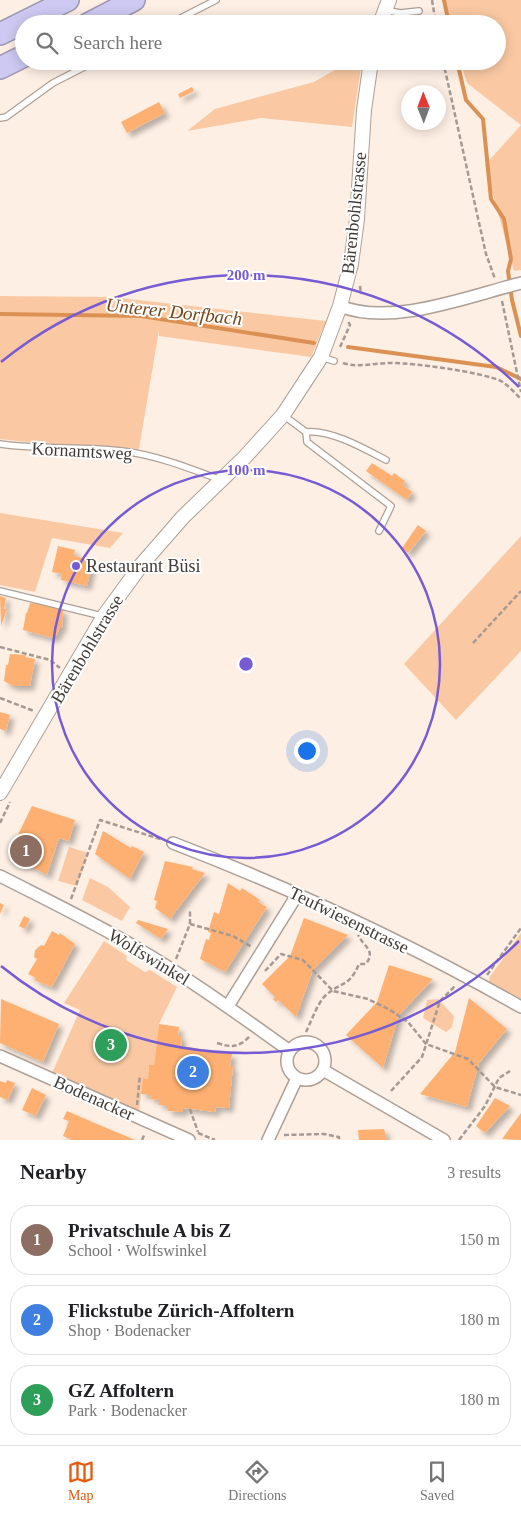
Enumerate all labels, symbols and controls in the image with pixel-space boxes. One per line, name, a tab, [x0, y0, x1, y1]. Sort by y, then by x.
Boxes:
search box	[15, 15, 506, 70]
icon: search	[33, 29, 61, 57]
text: Search here	[73, 32, 162, 53]
north arrow	[401, 85, 446, 130]
street label: Bärenbohlstrasse	[338, 151, 370, 275]
text: 200 m	[227, 267, 266, 283]
water label: Unterer Dorfbach	[105, 294, 243, 329]
street label: Kornamtsweg	[31, 438, 133, 464]
text: 100 m	[227, 462, 266, 478]
place label: Restaurant Büsi	[86, 556, 201, 576]
marker: Restaurant Büsi	[70, 560, 82, 572]
street label: Bärenbohlstrasse	[47, 591, 127, 707]
centre of rings	[237, 655, 255, 673]
your location	[294, 738, 320, 764]
pin: 1	[10, 832, 42, 870]
street label: Teufwiesenstrasse	[286, 882, 412, 958]
street label: Wolfswinkel	[105, 925, 193, 989]
pin: 3	[95, 1026, 127, 1064]
pin: 2	[177, 1053, 209, 1091]
street label: Bodenacker	[51, 1071, 137, 1125]
text: Nearby	[20, 1160, 87, 1184]
text: 3 results	[447, 1164, 501, 1181]
text: Privatschule A bis Z	[68, 1220, 231, 1241]
text: 1	[33, 1231, 41, 1248]
text: 150 m	[460, 1231, 500, 1248]
text: School · Wolfswinkel	[68, 1242, 207, 1259]
text: Flickstube Zürich-Affoltern	[68, 1300, 294, 1321]
text: 2	[33, 1311, 41, 1328]
text: 180 m	[460, 1311, 500, 1328]
text: Shop · Bodenacker	[68, 1322, 191, 1339]
text: GZ Affoltern	[68, 1380, 174, 1401]
text: 3	[33, 1391, 41, 1408]
text: 180 m	[460, 1391, 500, 1408]
text: Park · Bodenacker	[68, 1402, 187, 1419]
tab: Map	[67, 1458, 95, 1504]
tab: Directions	[228, 1458, 287, 1504]
tab: Saved	[420, 1458, 454, 1504]

